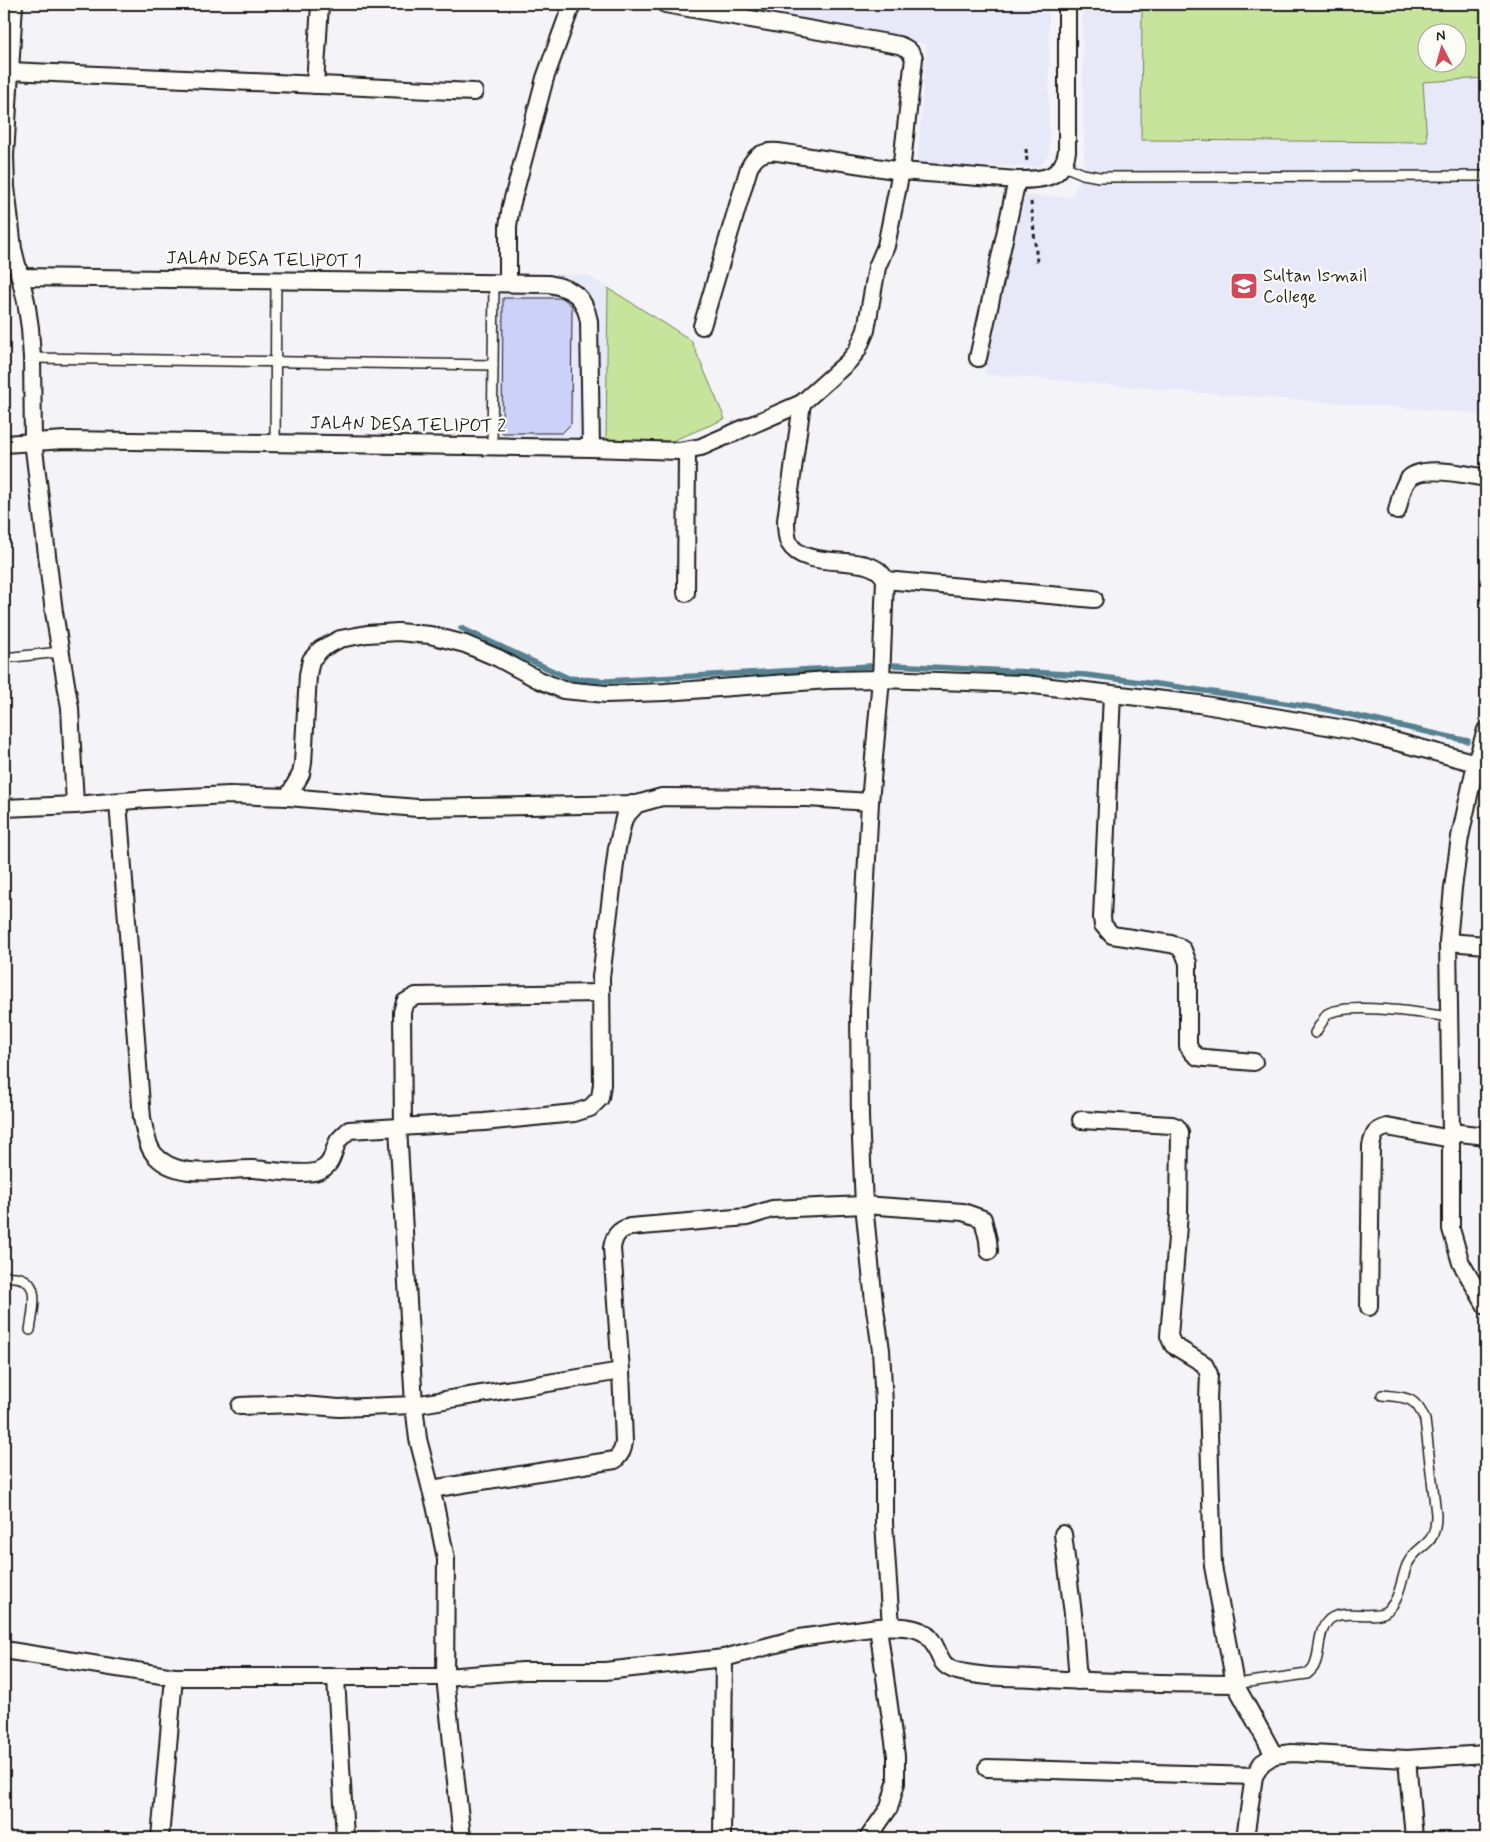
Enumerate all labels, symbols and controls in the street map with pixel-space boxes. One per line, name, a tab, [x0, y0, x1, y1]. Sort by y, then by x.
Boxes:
north arrow	[1418, 22, 1468, 72]
text: N	[1435, 27, 1446, 46]
street label: JALAN DESA TELIPOT 1	[166, 246, 362, 274]
place label: Sultan Ismail College	[1263, 264, 1367, 309]
school or university icon: Sultan Ismail College	[1229, 271, 1259, 301]
street label: JALAN DESA TELIPOT 2	[310, 411, 507, 439]

